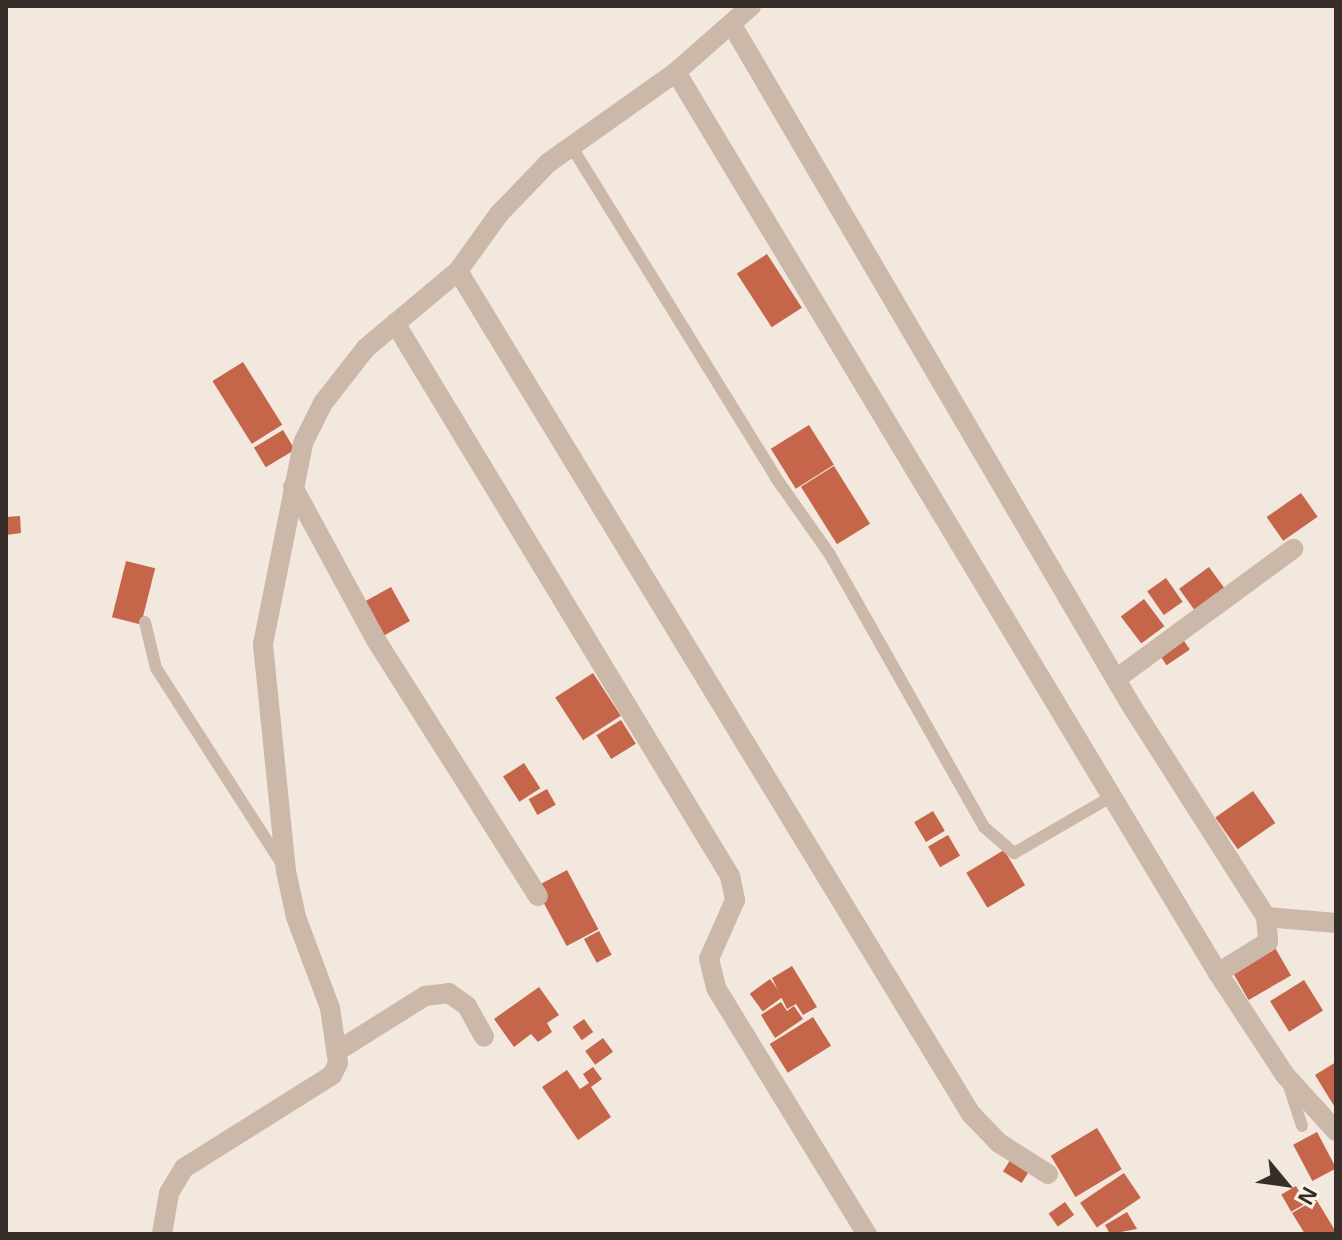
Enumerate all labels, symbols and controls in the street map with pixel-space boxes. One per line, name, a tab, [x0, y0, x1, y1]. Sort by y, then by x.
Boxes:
north arrow	[1246, 1144, 1326, 1224]
text: N	[1293, 1183, 1322, 1209]

